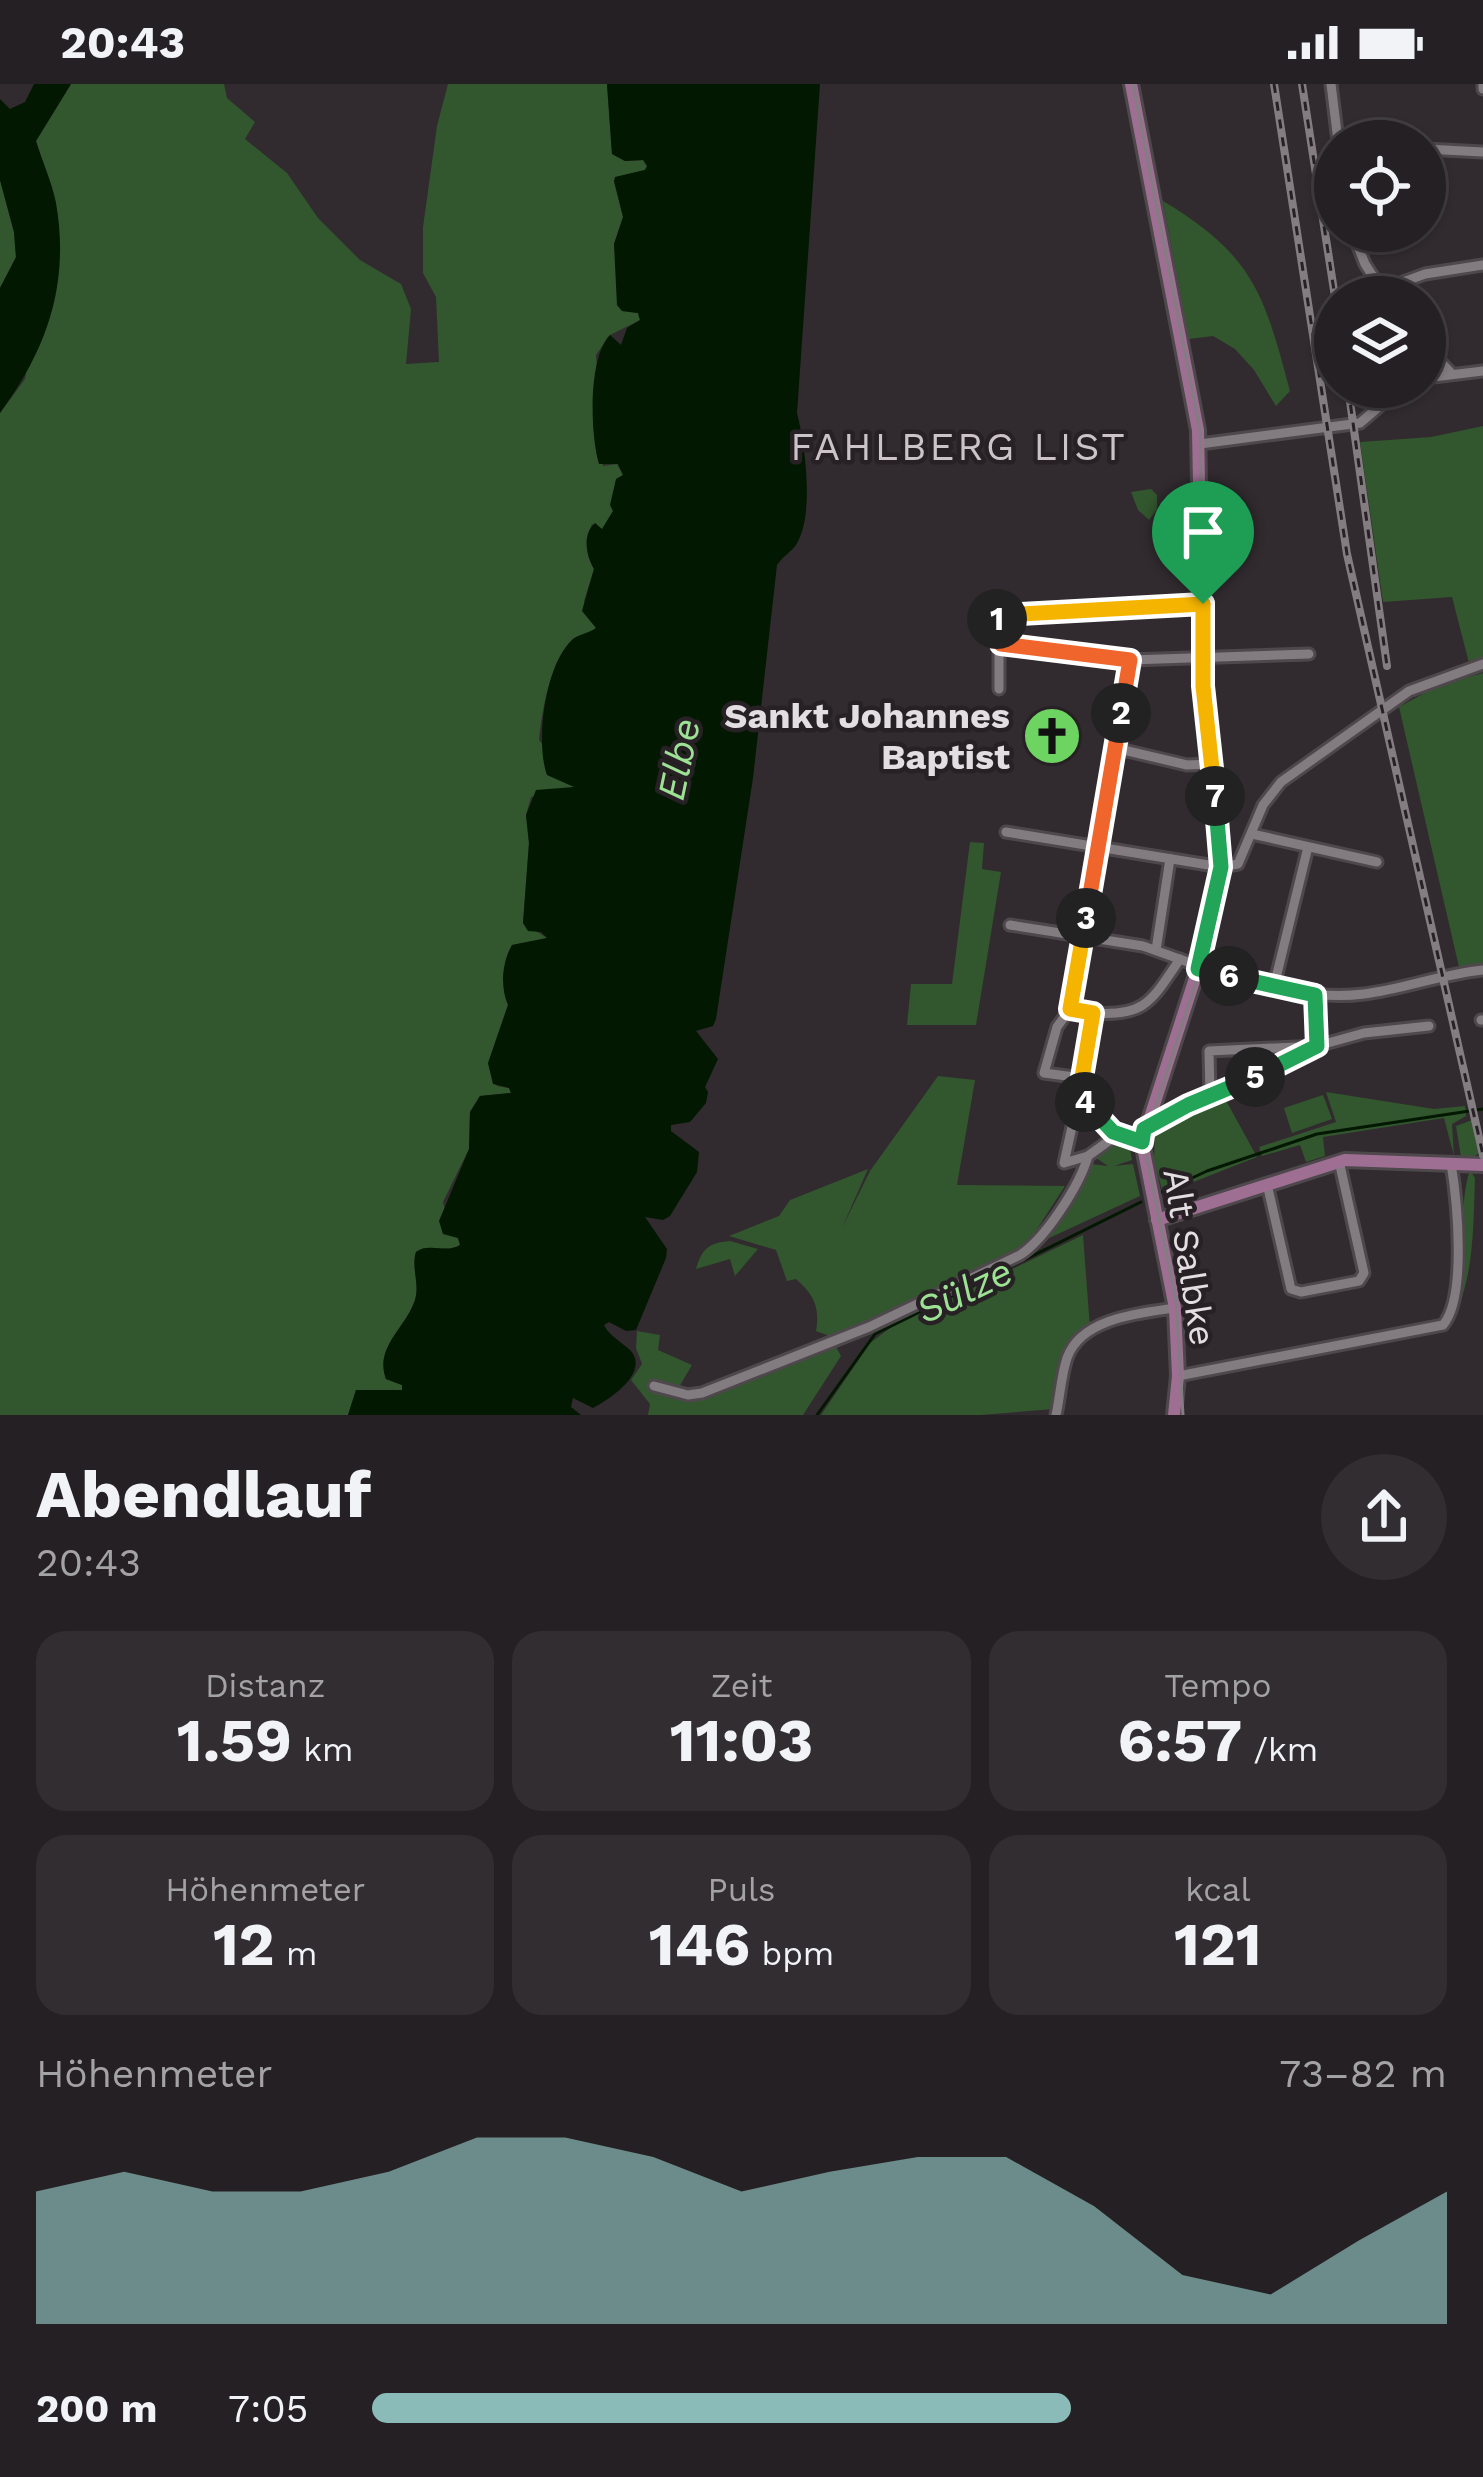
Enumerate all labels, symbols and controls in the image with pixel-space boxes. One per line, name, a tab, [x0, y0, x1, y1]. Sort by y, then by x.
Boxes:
text: 20:43	[60, 16, 185, 69]
map controls	[1314, 120, 1446, 408]
button: locate	[1314, 120, 1446, 252]
button: layers	[1314, 276, 1446, 408]
district label: FAHLBERG LIST	[790, 424, 1128, 469]
pin	[1152, 481, 1254, 604]
icon: arrive	[1170, 499, 1236, 565]
pin: 1	[967, 589, 1027, 649]
text: 1	[990, 599, 1004, 638]
pin: 2	[1091, 683, 1151, 743]
text: 2	[1111, 693, 1131, 732]
place label: Sankt Johannes Baptist	[724, 695, 1010, 778]
church icon: Sankt Johannes Baptist	[1021, 705, 1083, 767]
water label: Elbe	[648, 714, 709, 804]
pin: 7	[1185, 766, 1245, 826]
text: 7	[1205, 776, 1225, 815]
pin: 3	[1056, 888, 1116, 948]
text: 3	[1076, 898, 1096, 937]
pin: 6	[1199, 946, 1259, 1006]
text: 6	[1219, 956, 1239, 995]
pin: 5	[1225, 1047, 1285, 1107]
text: 5	[1245, 1057, 1265, 1096]
pin: 4	[1055, 1072, 1115, 1132]
text: 4	[1074, 1082, 1096, 1121]
street label: Alt Salbke	[1154, 1166, 1224, 1349]
water label: Sülze	[909, 1248, 1020, 1333]
button: share	[1321, 1454, 1447, 1580]
text: Abendlauf	[36, 1456, 371, 1533]
text: 20:43	[36, 1540, 141, 1585]
text: Distanz	[205, 1666, 325, 1705]
text: Zeit	[711, 1666, 772, 1705]
text: Tempo	[1164, 1666, 1271, 1705]
text: 1.59	[177, 1705, 292, 1776]
text: 11:03	[670, 1705, 813, 1776]
text: 6:57	[1118, 1705, 1242, 1776]
text: km	[292, 1730, 353, 1769]
text: /km	[1242, 1730, 1318, 1769]
text: Höhenmeter	[165, 1870, 365, 1909]
text: Puls	[708, 1870, 775, 1909]
text: kcal	[1185, 1870, 1251, 1909]
text: 12	[213, 1909, 275, 1980]
text: 146	[649, 1909, 750, 1980]
text: 121	[1174, 1909, 1262, 1980]
text: m	[275, 1934, 317, 1973]
text: bpm	[750, 1934, 834, 1973]
text: Höhenmeter	[36, 2051, 272, 2096]
text: 73–82 m	[1279, 2051, 1447, 2096]
text: 200 m	[36, 2386, 157, 2431]
text: 7:05	[228, 2386, 308, 2431]

